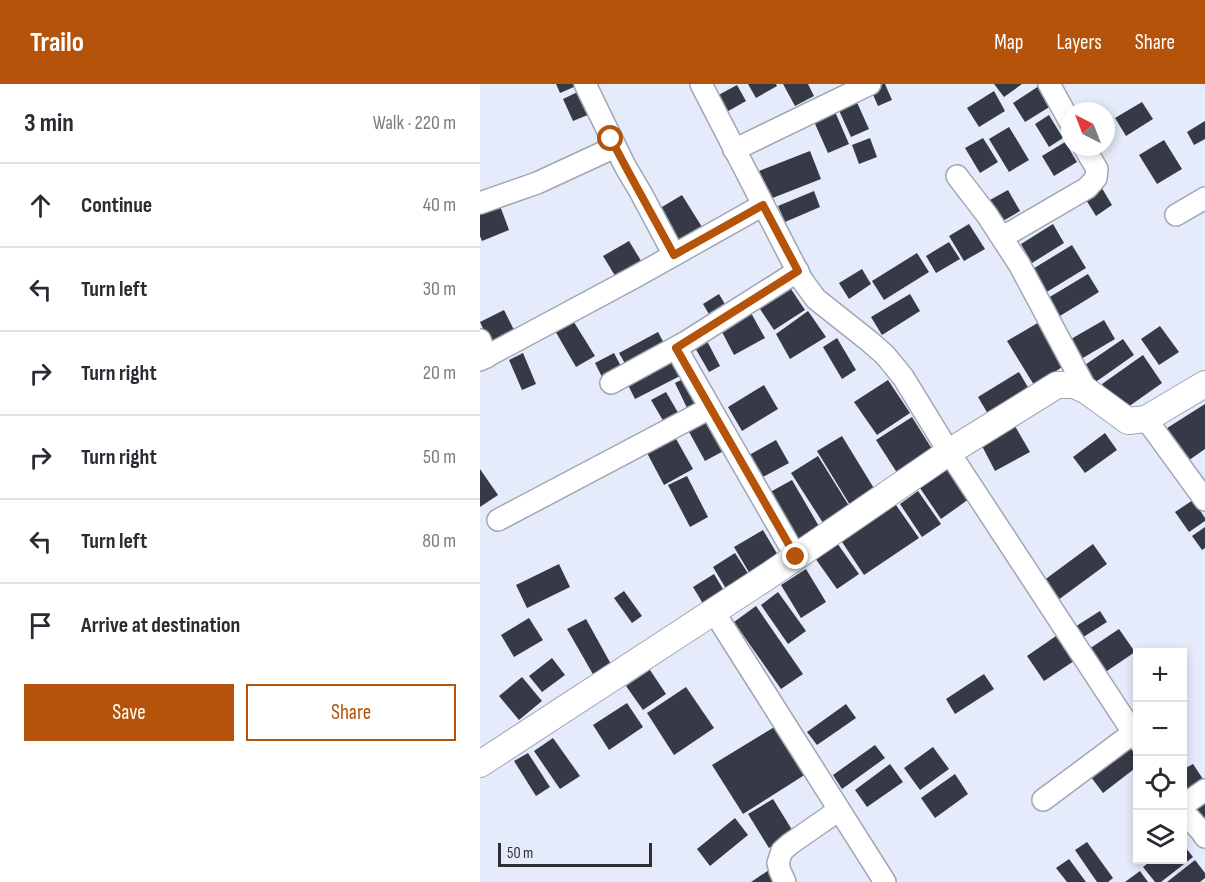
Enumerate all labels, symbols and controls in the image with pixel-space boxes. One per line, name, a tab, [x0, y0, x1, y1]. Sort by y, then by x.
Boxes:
text: Trailo	[30, 26, 84, 59]
text: Map	[994, 30, 1023, 55]
text: Layers	[1056, 30, 1102, 55]
text: Share	[1135, 30, 1175, 55]
north arrow	[1061, 102, 1115, 156]
text: 3 min	[24, 108, 74, 139]
text: Walk · 220 m	[373, 111, 456, 135]
route start	[597, 125, 623, 151]
icon: ahead	[24, 189, 57, 222]
text: Continue	[81, 192, 152, 219]
text: 40 m	[423, 193, 456, 217]
icon: left	[24, 273, 57, 306]
text: Turn left	[81, 276, 147, 303]
text: 30 m	[423, 277, 456, 301]
icon: right	[24, 357, 57, 390]
text: Turn right	[81, 360, 157, 387]
text: 20 m	[423, 361, 456, 385]
icon: right	[24, 441, 57, 474]
text: Turn right	[81, 444, 157, 471]
text: 50 m	[423, 445, 456, 469]
icon: left	[24, 525, 57, 558]
text: Turn left	[81, 528, 147, 555]
text: 80 m	[422, 529, 456, 553]
route end	[782, 543, 808, 569]
icon: arrive	[24, 609, 57, 642]
text: Arrive at destination	[81, 612, 240, 639]
map controls	[1133, 648, 1187, 864]
button: +	[1133, 648, 1187, 702]
button: Save	[24, 684, 234, 741]
button: Share	[246, 684, 456, 741]
button: −	[1133, 702, 1187, 756]
button: locate	[1133, 756, 1187, 810]
button: layers	[1133, 810, 1187, 864]
scale bar	[498, 840, 652, 868]
text: 50 m	[507, 844, 533, 863]

